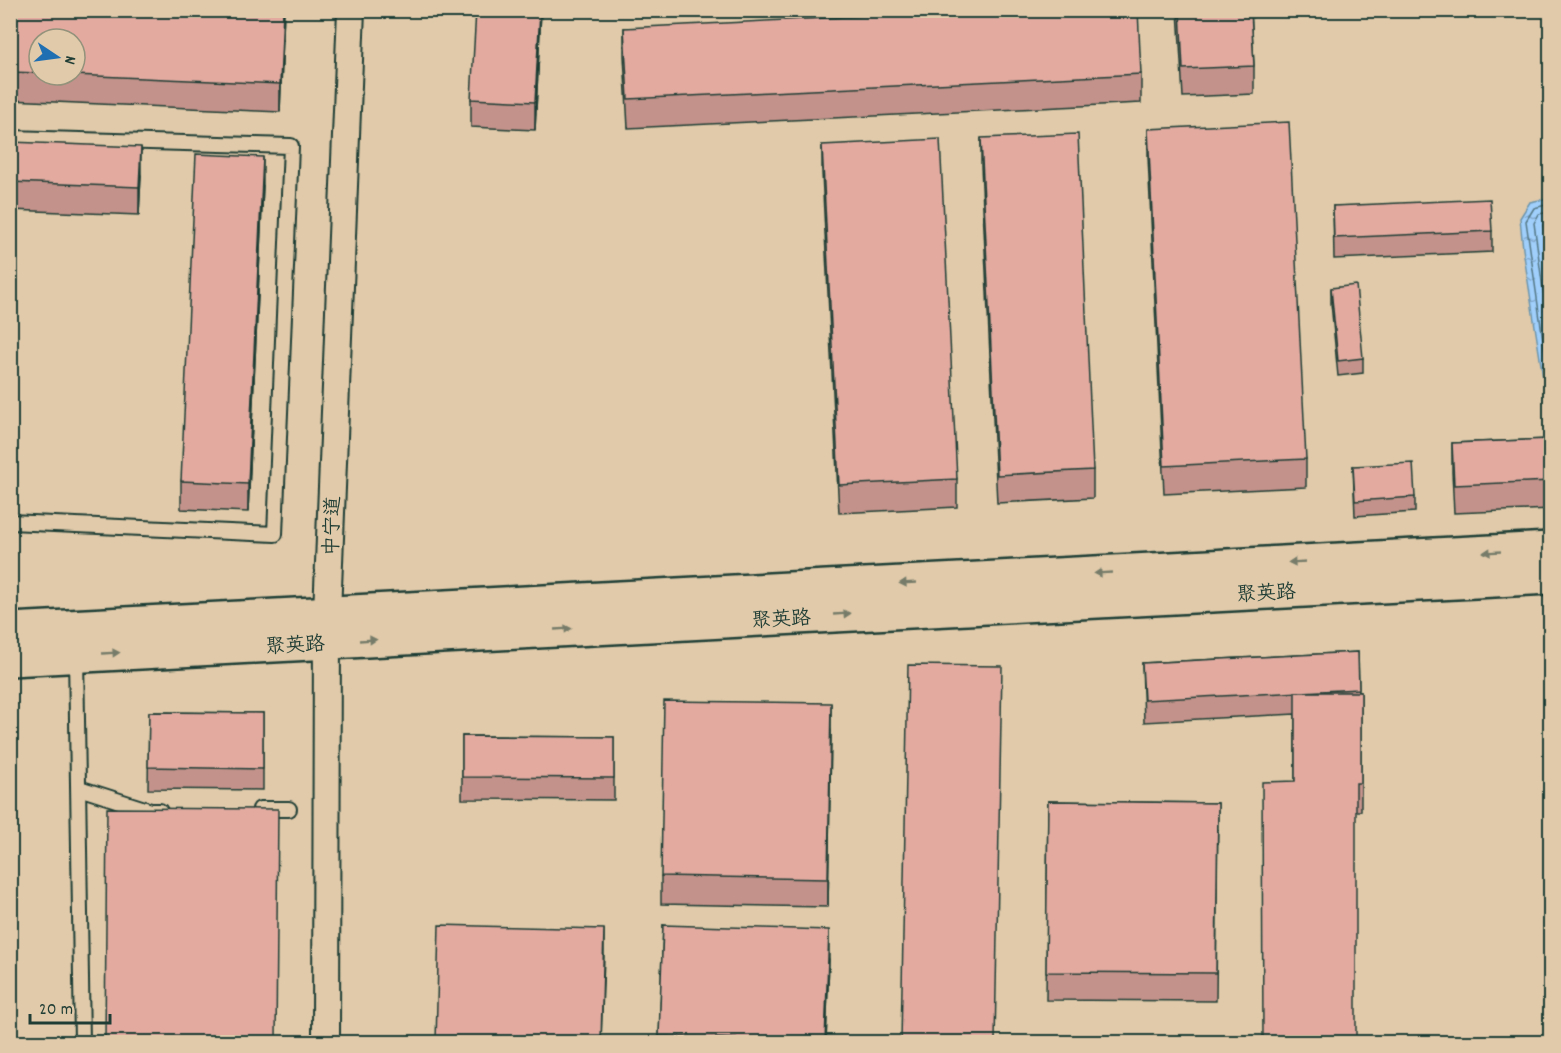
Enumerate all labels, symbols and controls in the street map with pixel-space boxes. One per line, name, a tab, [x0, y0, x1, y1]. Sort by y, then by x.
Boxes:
north arrow	[27, 27, 87, 87]
text: N	[57, 53, 81, 66]
street label: 中宁道	[319, 496, 349, 557]
one-way arrow	[1483, 548, 1502, 557]
one-way arrow	[1288, 558, 1307, 567]
one-way arrow	[1093, 568, 1112, 577]
one-way arrow	[898, 578, 917, 587]
street label: 聚英路	[1235, 579, 1298, 611]
street label: 聚英路	[750, 605, 813, 637]
one-way arrow	[832, 610, 851, 619]
one-way arrow	[554, 625, 573, 634]
street label: 聚英路	[264, 631, 327, 663]
one-way arrow	[359, 635, 378, 644]
one-way arrow	[101, 649, 120, 658]
scale bar	[30, 987, 110, 1025]
text: 20 m	[39, 998, 73, 1023]

